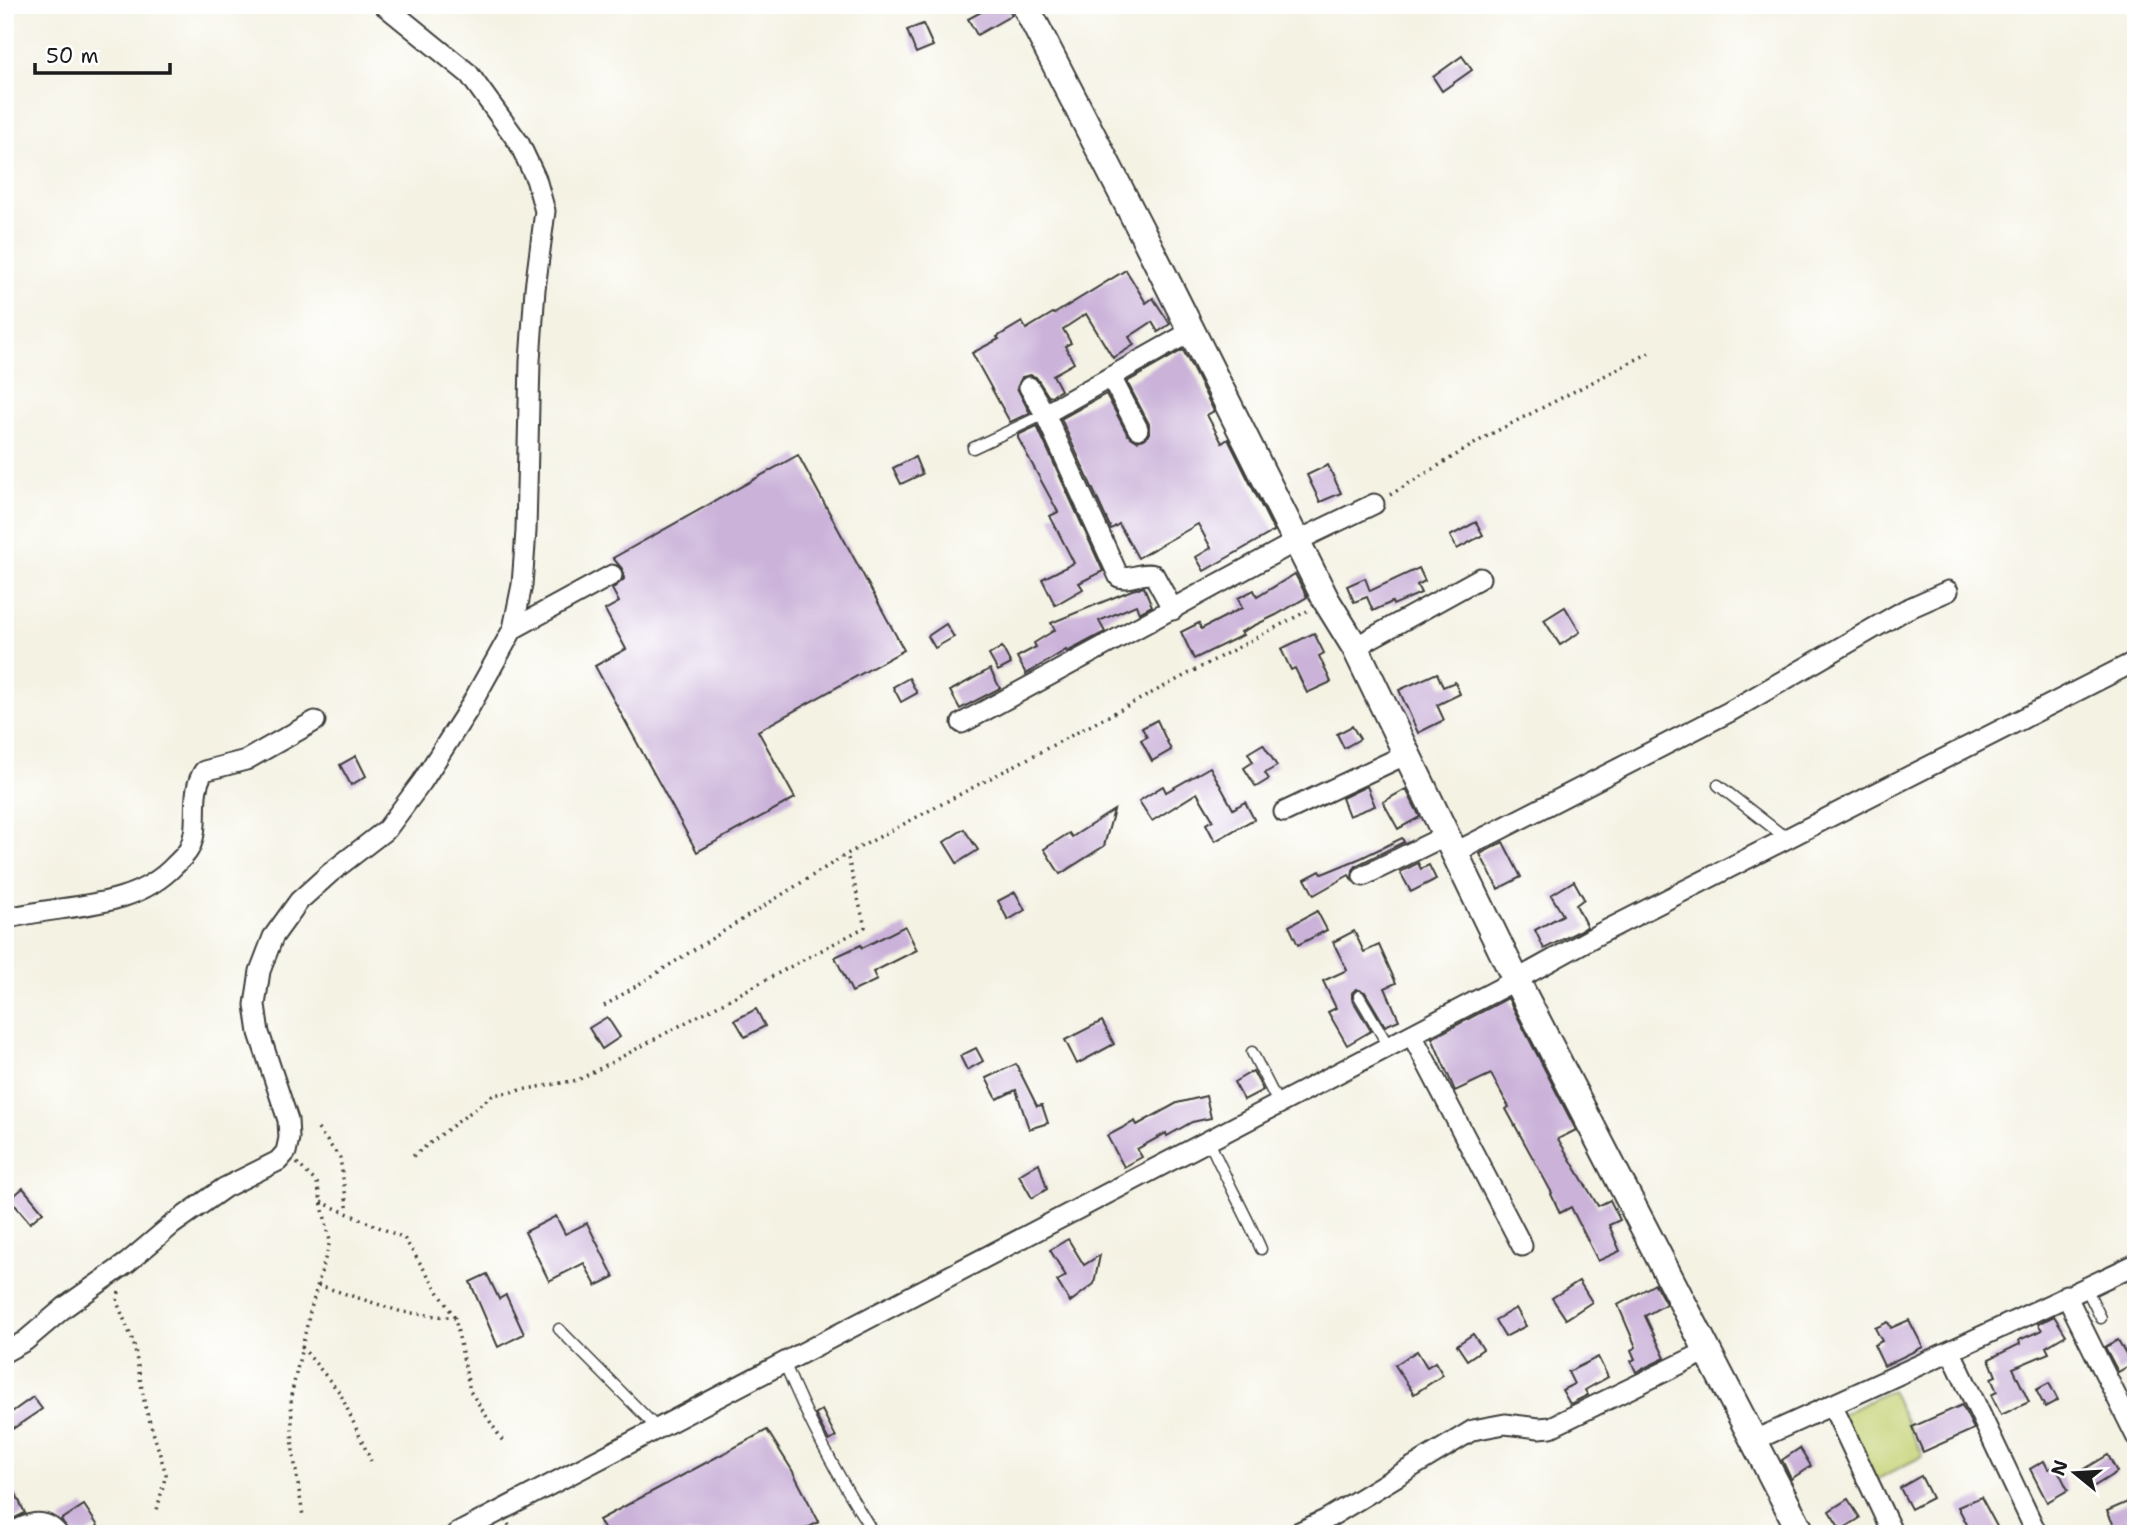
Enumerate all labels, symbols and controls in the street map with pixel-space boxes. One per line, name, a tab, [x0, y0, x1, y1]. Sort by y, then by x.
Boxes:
scale bar	[35, 32, 170, 76]
text: 50 m	[46, 42, 99, 70]
north arrow	[2039, 1438, 2110, 1508]
text: N	[2045, 1457, 2074, 1479]

